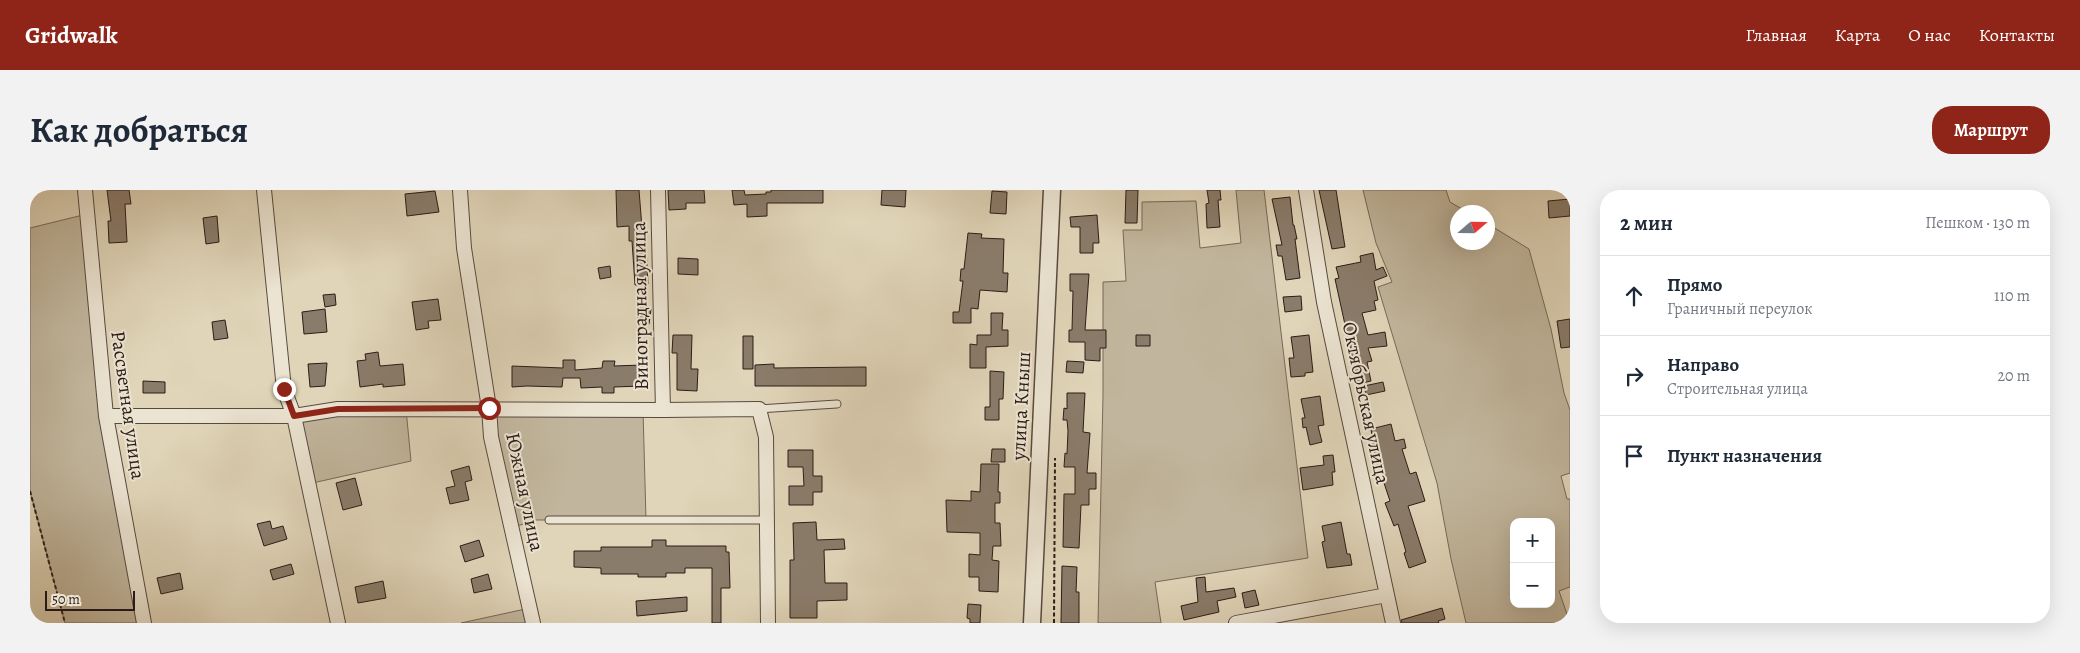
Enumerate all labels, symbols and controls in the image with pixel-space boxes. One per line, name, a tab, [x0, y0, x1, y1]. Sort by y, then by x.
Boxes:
text: Gridwalk	[25, 19, 118, 51]
text: Главная	[1746, 23, 1807, 47]
text: Карта	[1835, 23, 1880, 47]
text: О нас	[1908, 23, 1951, 47]
text: Контакты	[1979, 23, 2055, 47]
text: Как добраться	[30, 106, 248, 154]
button: Маршрут	[1932, 106, 2050, 154]
north arrow	[1450, 205, 1495, 250]
text: 2 мин	[1620, 209, 1673, 237]
text: Пешком · 130 m	[1925, 212, 2030, 234]
street label: Виноградная улица	[625, 221, 655, 391]
text: Прямо	[1667, 272, 1722, 298]
icon: ahead	[1620, 282, 1648, 310]
text: 110 m	[1994, 285, 2030, 307]
text: Граничный переулок	[1667, 298, 1813, 320]
street label: Октябрьская улица	[1336, 319, 1397, 487]
street label: Рассветная улица	[104, 329, 152, 482]
street label: улица Кныш	[1005, 351, 1037, 462]
text: Направо	[1667, 352, 1739, 378]
icon: right	[1620, 362, 1648, 390]
text: 20 m	[1997, 365, 2030, 387]
route end	[273, 378, 296, 401]
text: Строительная улица	[1667, 378, 1808, 400]
route start	[478, 397, 501, 420]
street label: Южная улица	[499, 430, 551, 555]
icon: arrive	[1620, 442, 1648, 470]
text: Пункт назначения	[1667, 443, 1822, 469]
map controls	[1510, 518, 1555, 608]
button: +	[1510, 518, 1555, 563]
button: −	[1510, 563, 1555, 608]
scale bar	[45, 588, 135, 611]
text: 50 m	[52, 590, 80, 609]

